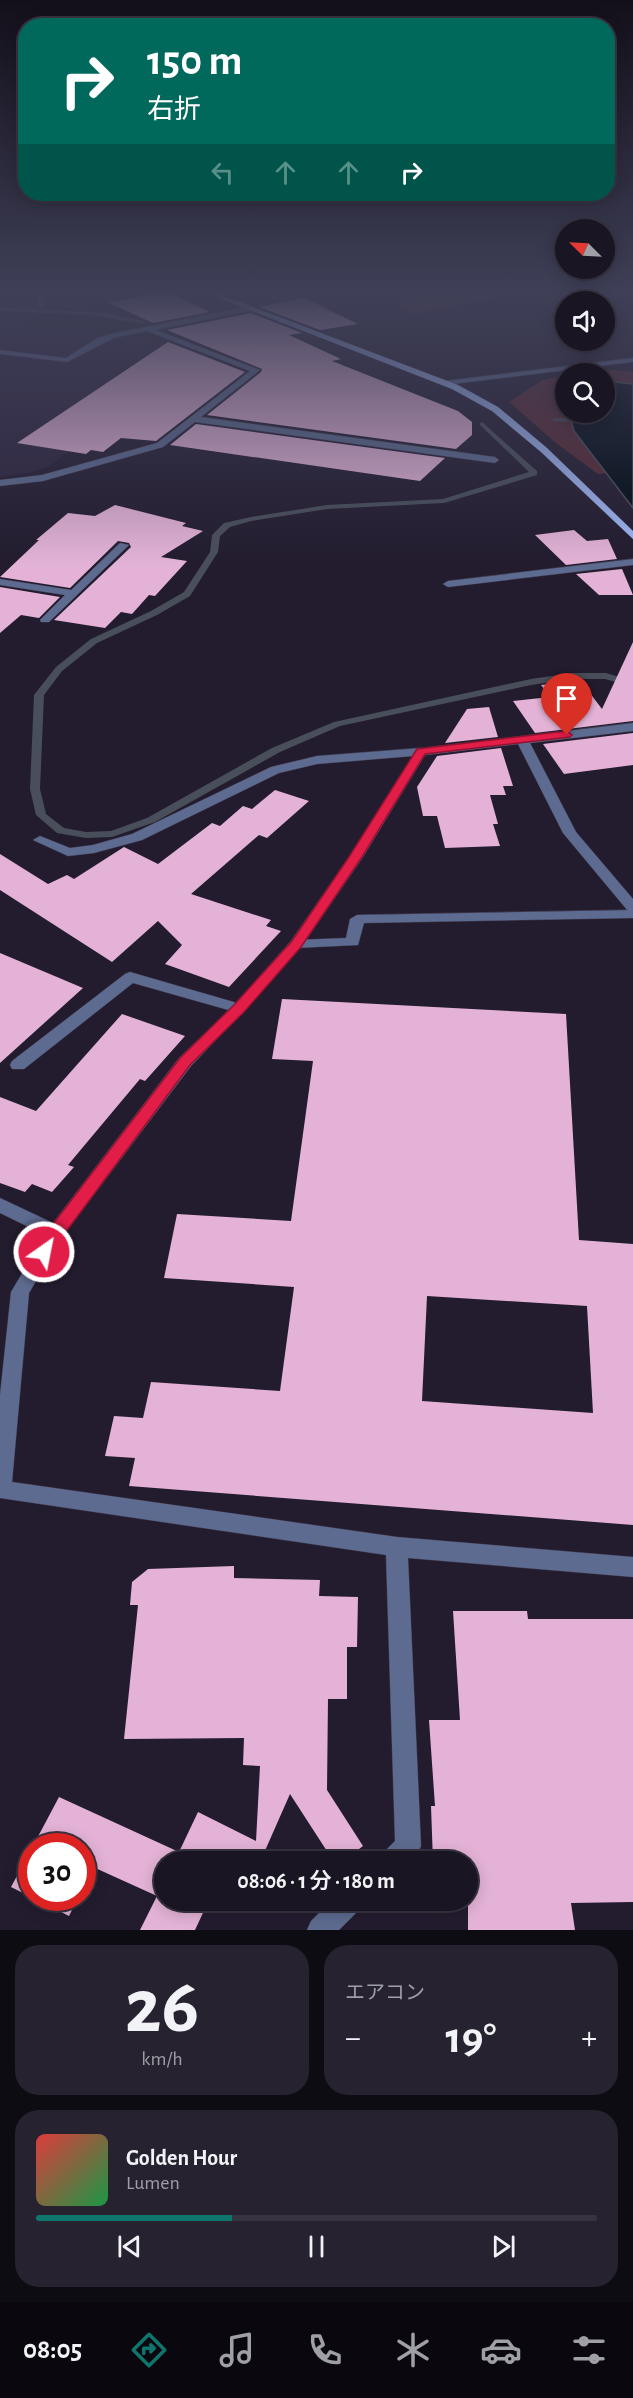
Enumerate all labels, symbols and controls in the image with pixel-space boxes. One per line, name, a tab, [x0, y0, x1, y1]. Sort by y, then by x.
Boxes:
text: 150 m	[147, 40, 242, 82]
icon: right	[48, 42, 126, 120]
text: 右折	[147, 96, 201, 123]
icon: left	[206, 156, 239, 189]
icon: ahead	[269, 156, 302, 189]
icon: ahead	[332, 156, 365, 189]
icon: right	[395, 156, 428, 189]
north arrow	[555, 219, 615, 279]
map controls	[555, 219, 615, 423]
button: sound	[555, 291, 615, 351]
button: search	[555, 363, 615, 423]
pin	[541, 673, 592, 735]
icon: arrive	[550, 682, 583, 715]
position arrow	[12, 1220, 76, 1284]
speed limit sign: 30	[18, 1833, 96, 1911]
text: 08:06 · 1 分 · 180 m	[237, 1870, 395, 1892]
text: 26	[125, 1969, 199, 2047]
text: エアコン	[345, 1983, 425, 2003]
text: 19°	[445, 2016, 497, 2061]
text: −	[345, 2022, 361, 2055]
text: +	[581, 2022, 597, 2055]
text: km/h	[141, 2049, 183, 2069]
text: Golden Hour	[126, 2147, 237, 2169]
text: Lumen	[126, 2173, 180, 2193]
icon: previous	[113, 2230, 146, 2263]
icon: pause	[300, 2230, 333, 2263]
icon: next	[487, 2230, 520, 2263]
icon: directions	[128, 2329, 170, 2371]
icon: music	[216, 2329, 258, 2371]
icon: phone	[304, 2329, 346, 2371]
icon: climate	[392, 2329, 434, 2371]
icon: car	[480, 2329, 522, 2371]
icon: filters	[568, 2329, 610, 2371]
text: 08:05	[23, 2336, 82, 2363]

